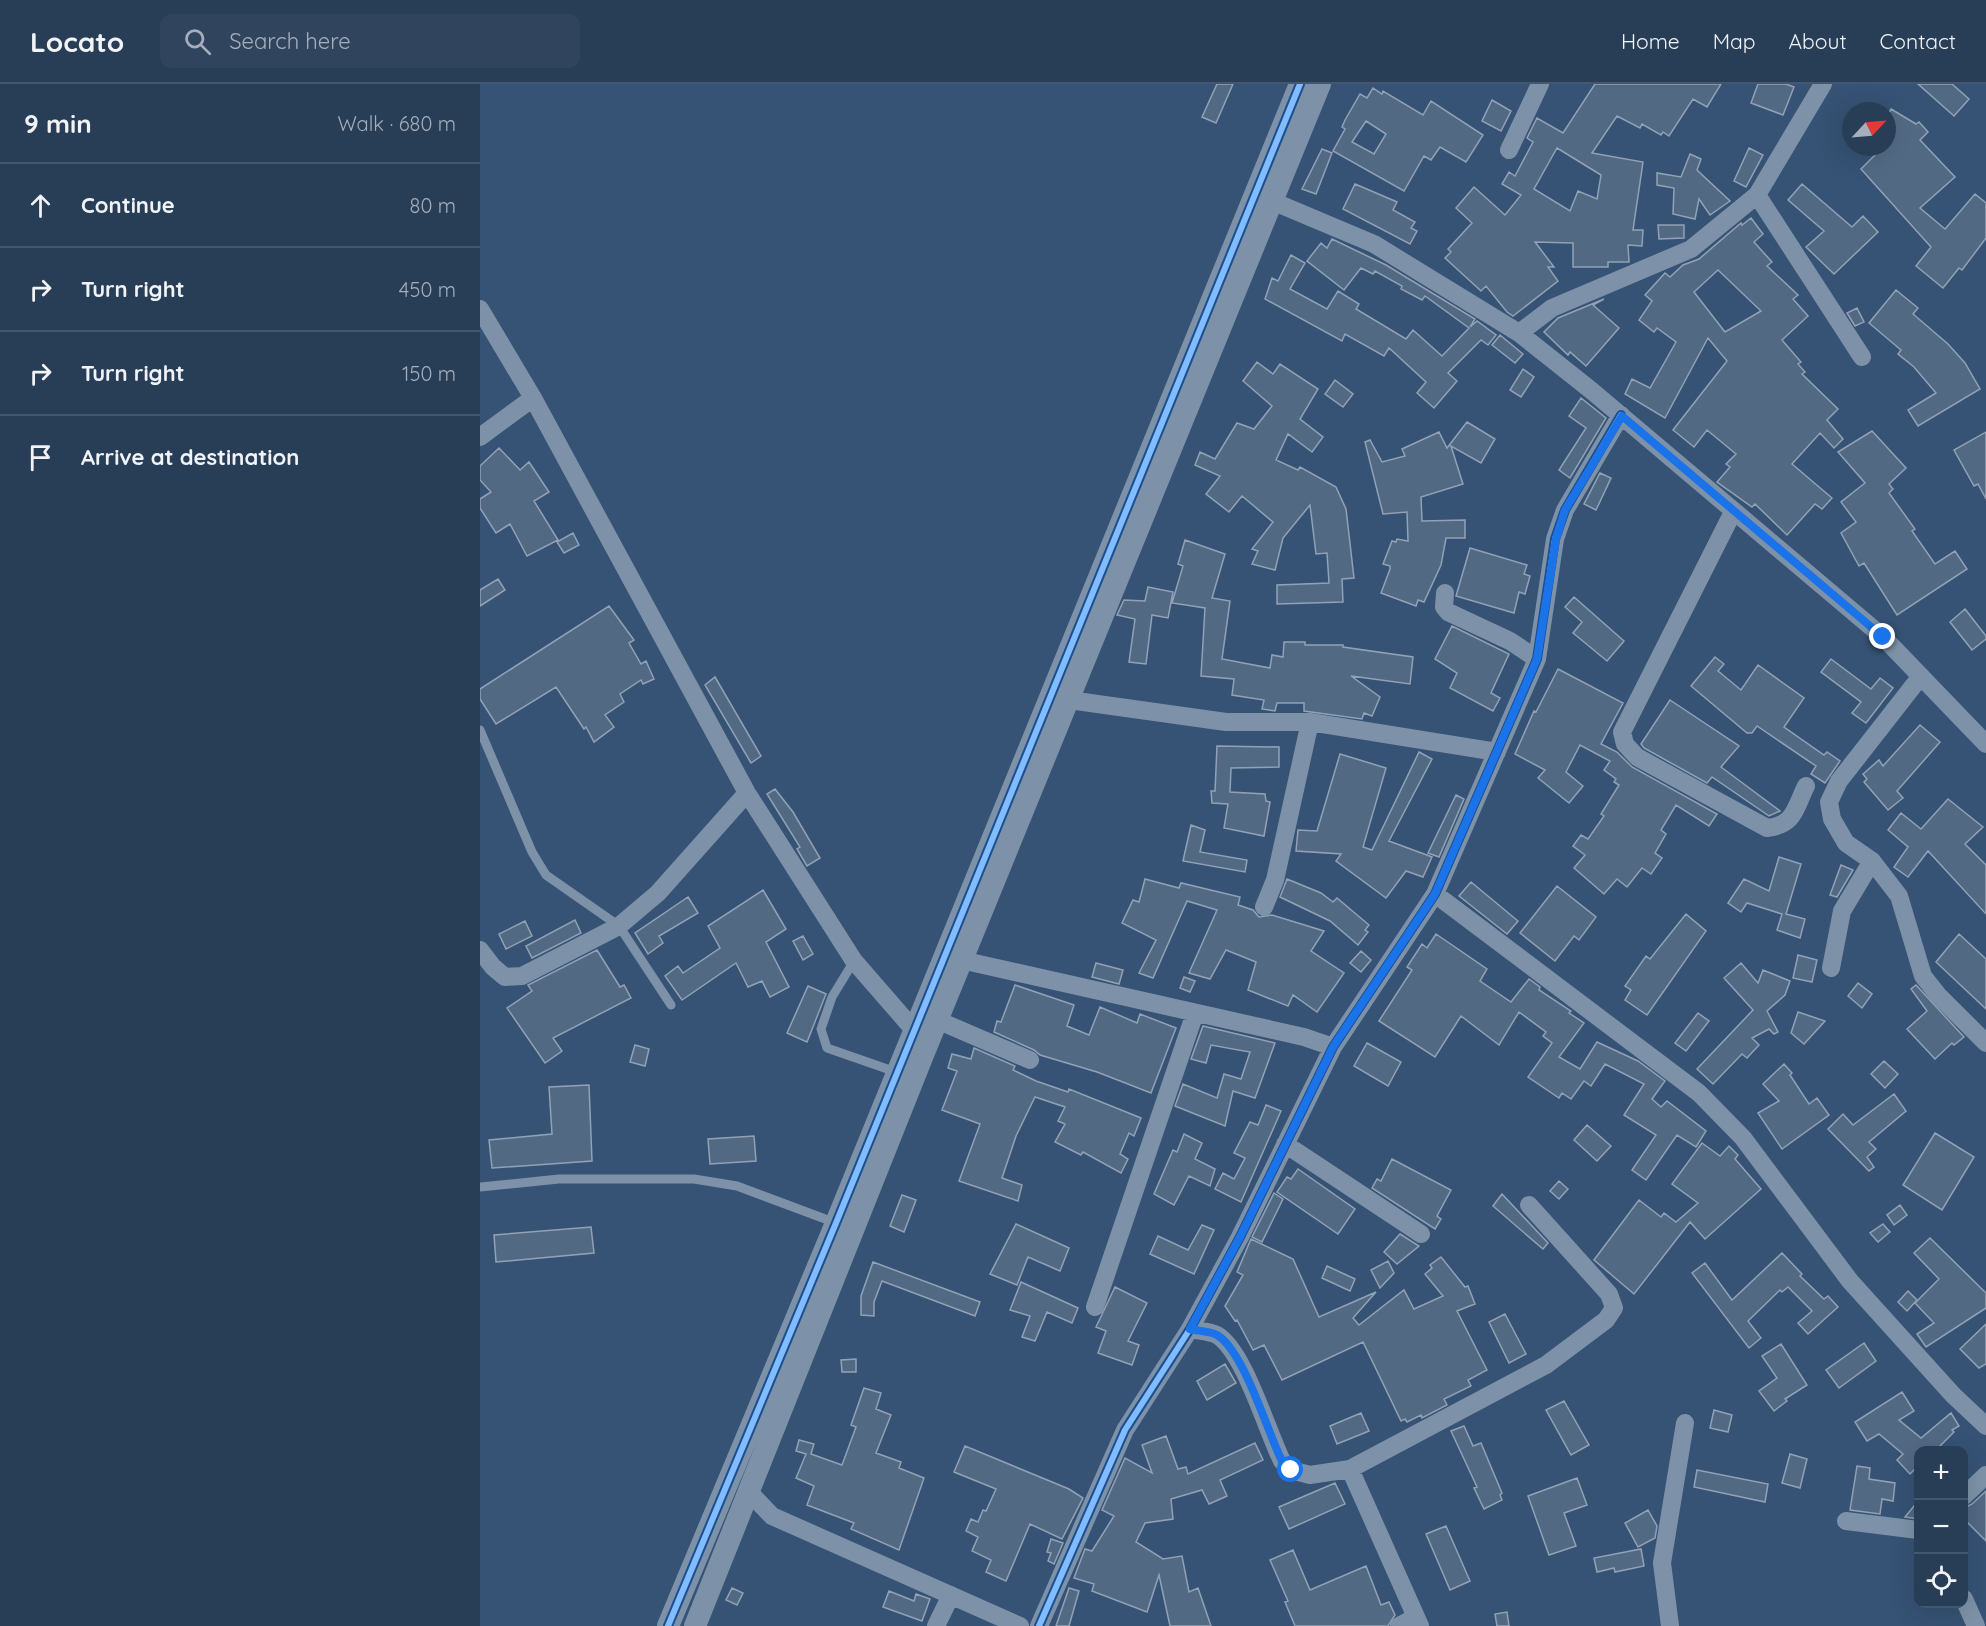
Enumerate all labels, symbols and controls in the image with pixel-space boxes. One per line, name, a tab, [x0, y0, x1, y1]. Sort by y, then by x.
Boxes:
search box	[160, 14, 580, 68]
text: Locato	[30, 24, 124, 59]
icon: search	[181, 25, 214, 58]
text: Search here	[229, 27, 351, 55]
text: Home	[1621, 28, 1680, 54]
text: Map	[1713, 28, 1756, 54]
text: About	[1789, 28, 1847, 54]
text: Contact	[1880, 28, 1956, 54]
north arrow	[1842, 102, 1896, 156]
text: 9 min	[24, 107, 92, 140]
text: Walk · 680 m	[337, 111, 456, 136]
icon: ahead	[24, 189, 57, 222]
text: Continue	[81, 191, 175, 219]
text: 80 m	[410, 193, 456, 218]
icon: right	[24, 273, 57, 306]
text: Turn right	[81, 275, 185, 303]
text: 450 m	[399, 277, 456, 302]
icon: right	[24, 357, 57, 390]
text: Turn right	[81, 359, 185, 387]
text: 150 m	[402, 361, 456, 386]
icon: arrive	[24, 441, 57, 474]
text: Arrive at destination	[81, 443, 299, 471]
route end	[1869, 623, 1895, 649]
map controls	[1914, 1446, 1968, 1608]
button: +	[1914, 1446, 1968, 1500]
route start	[1277, 1456, 1303, 1482]
button: −	[1914, 1500, 1968, 1554]
button: locate	[1914, 1554, 1968, 1608]

